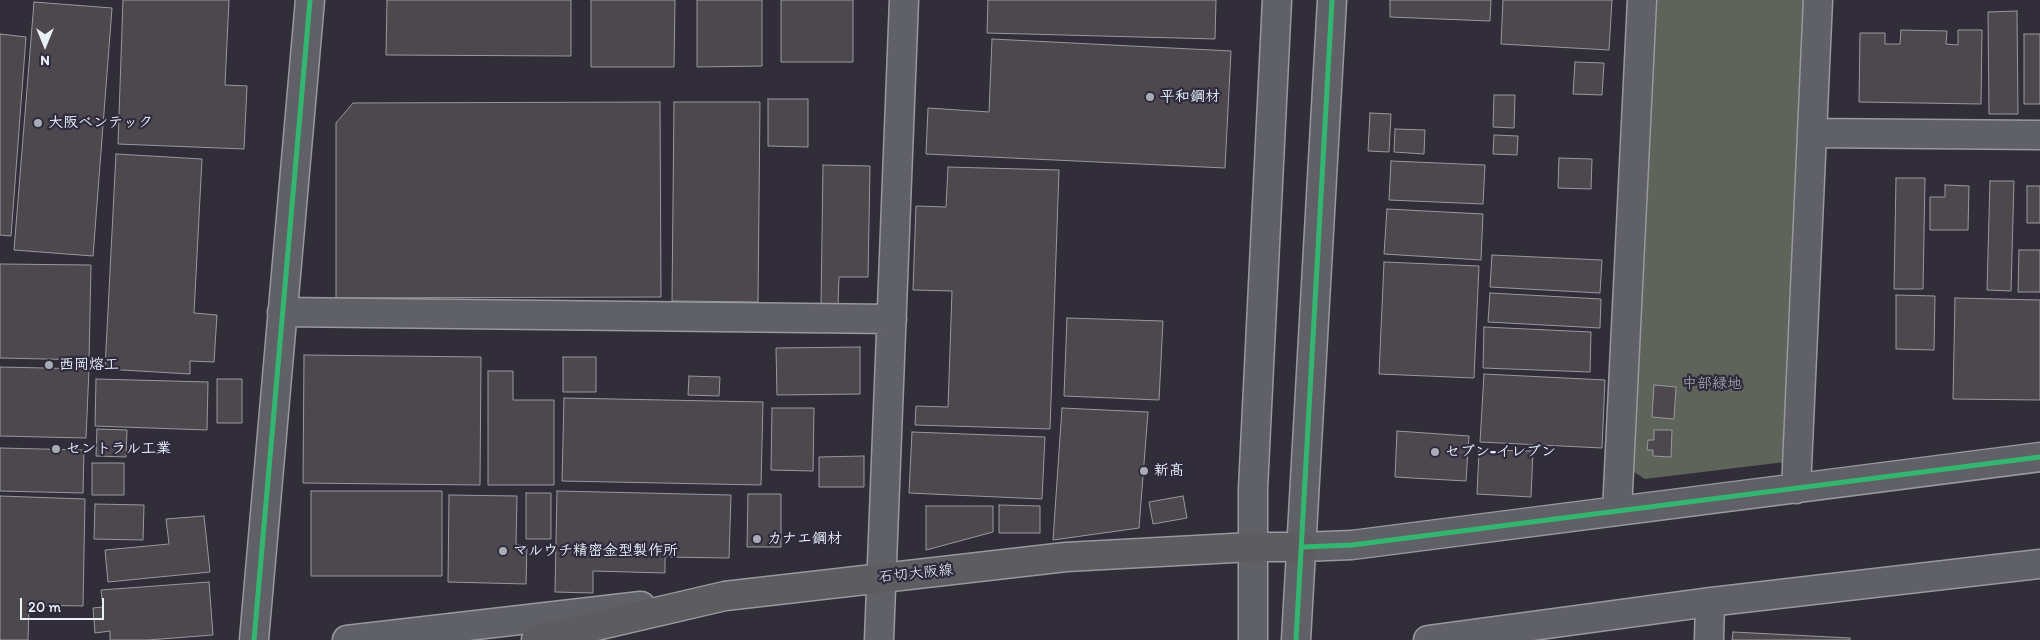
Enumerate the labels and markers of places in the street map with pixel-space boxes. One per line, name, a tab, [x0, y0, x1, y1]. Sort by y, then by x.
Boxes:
place label: 平和鋼材	[1160, 88, 1220, 106]
marker: 平和鋼材	[1144, 91, 1156, 103]
place label: 大阪ベンテック	[48, 114, 153, 132]
marker: 大阪ベンテック	[32, 117, 44, 129]
place label: 西岡熔工	[59, 356, 119, 374]
marker: 西岡熔工	[43, 359, 55, 371]
place label: セントラル工業	[66, 440, 171, 458]
marker: セントラル工業	[50, 443, 62, 455]
place label: セブン-イレブン	[1445, 443, 1556, 461]
marker: セブン-イレブン	[1429, 446, 1441, 458]
place label: 新髙	[1154, 462, 1184, 480]
marker: 新髙	[1138, 465, 1150, 477]
place label: カナエ鋼材	[767, 530, 842, 548]
marker: カナエ鋼材	[751, 533, 763, 545]
place label: マルウチ精密金型製作所	[513, 542, 678, 560]
marker: マルウチ精密金型製作所	[497, 545, 509, 557]

